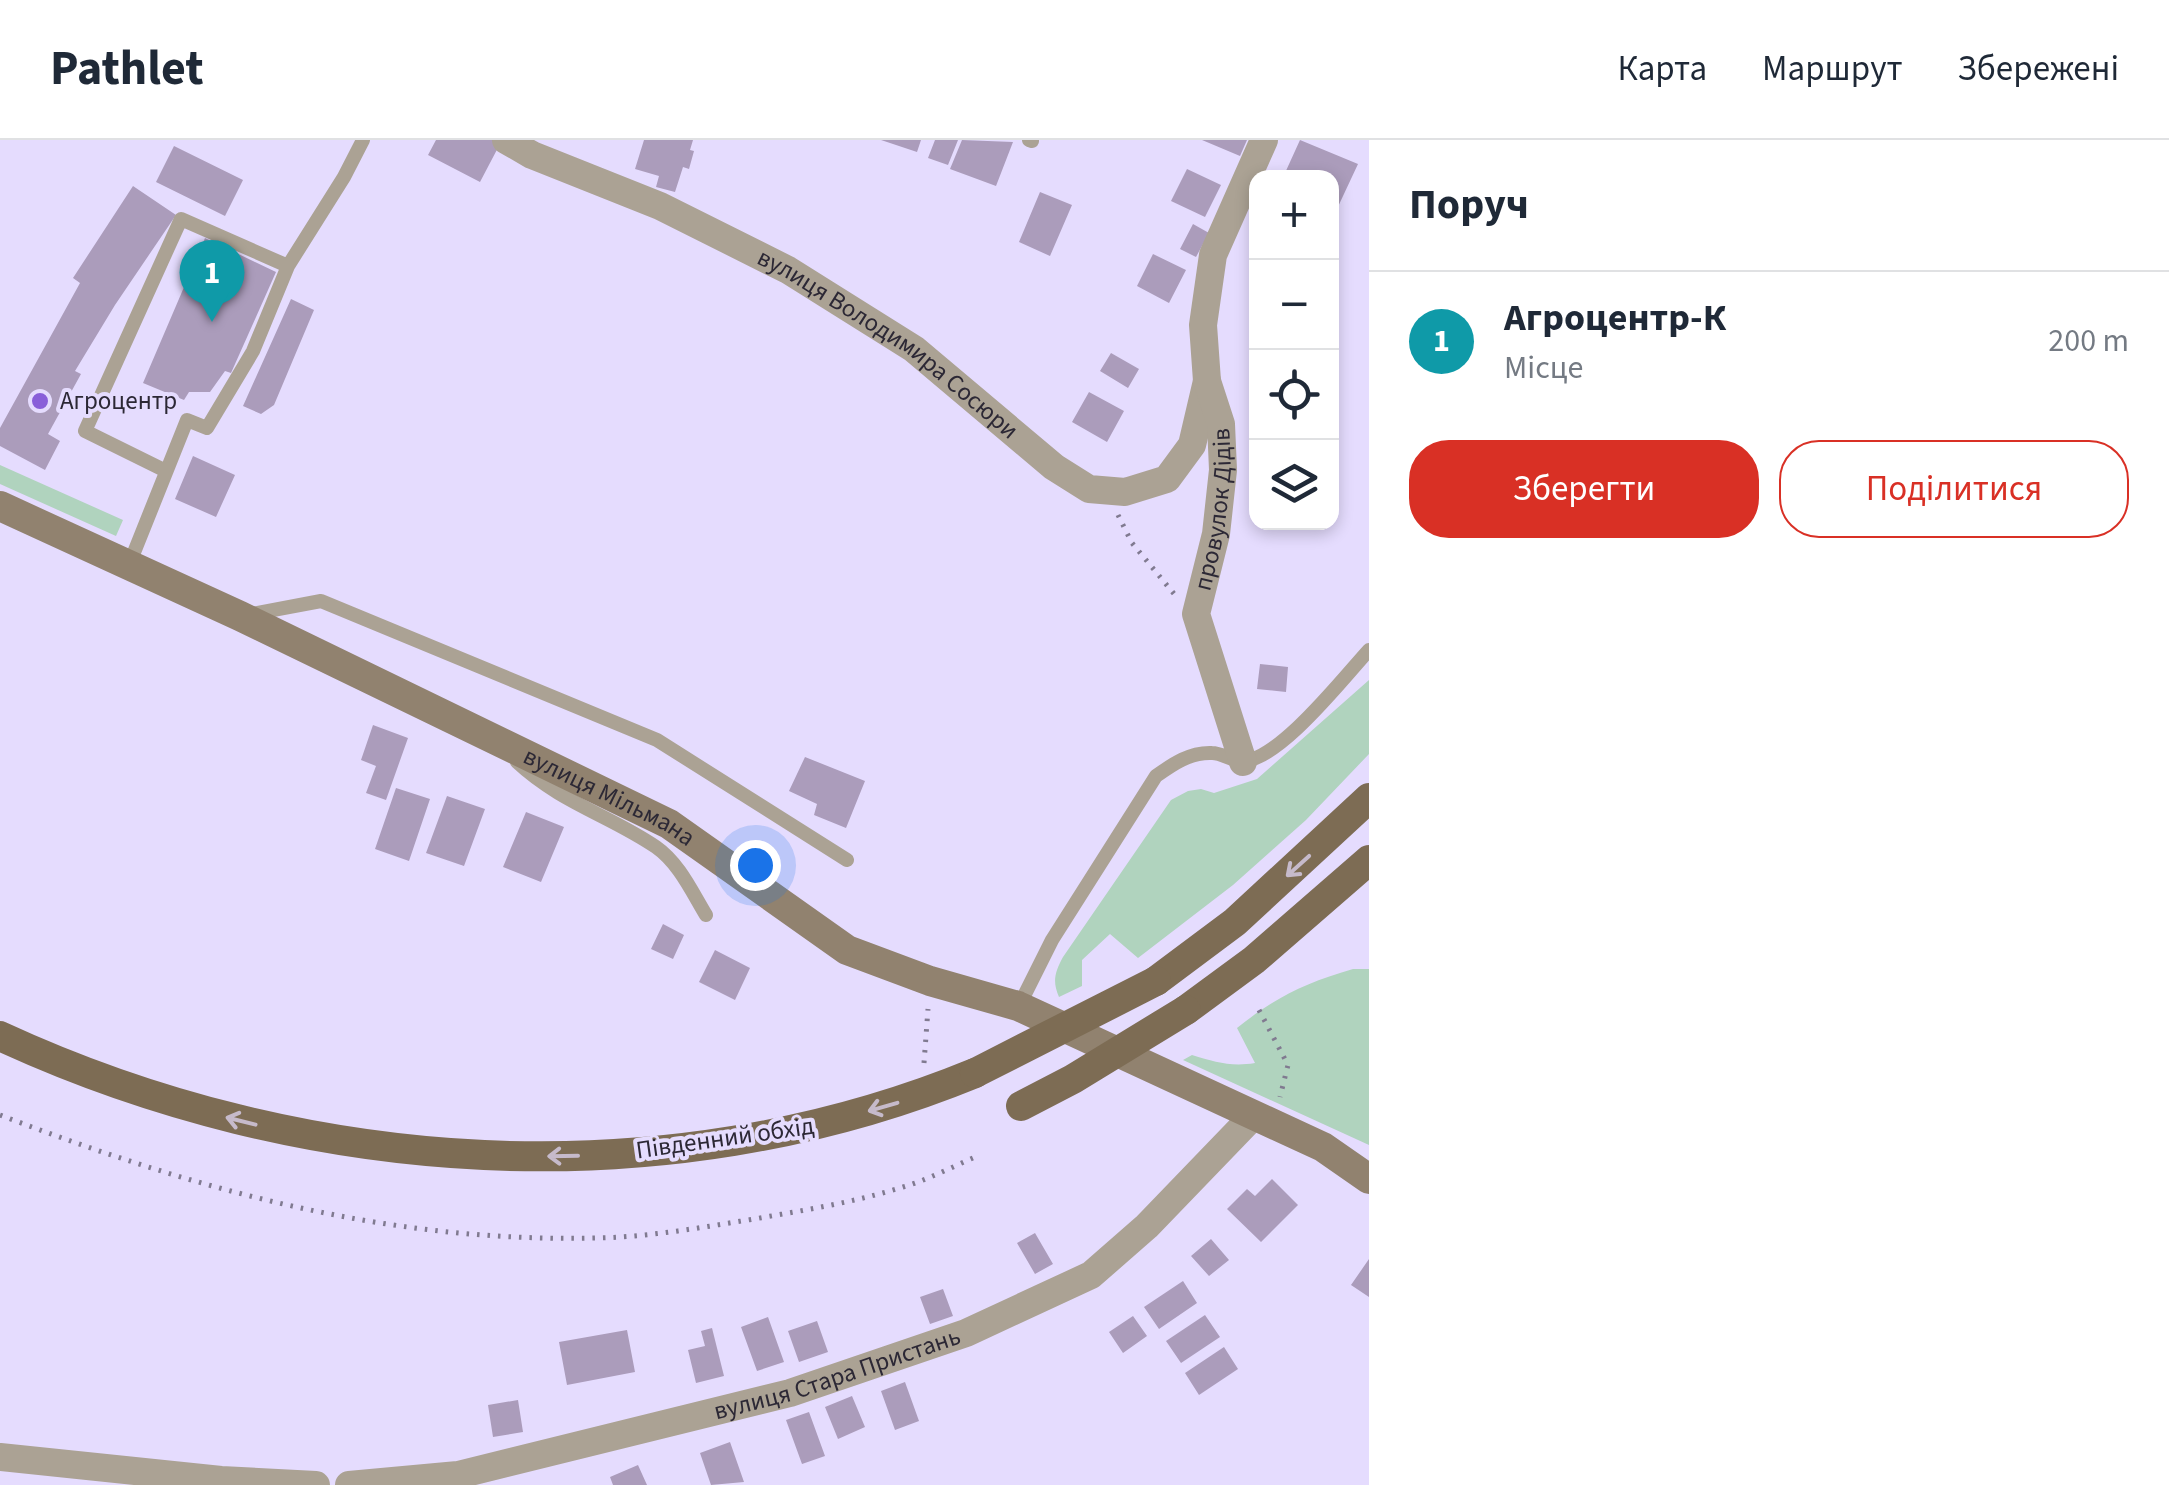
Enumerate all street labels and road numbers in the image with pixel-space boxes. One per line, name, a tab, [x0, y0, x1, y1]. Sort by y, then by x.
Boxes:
street label: вулиця Володимира Сосюри	[751, 239, 1026, 448]
street label: провулок Дідів	[1185, 427, 1241, 594]
street label: вулиця Мільмана	[517, 738, 703, 855]
street label: Південний обхід	[634, 1108, 816, 1168]
street label: вулиця Стара Пристань	[710, 1318, 965, 1429]

